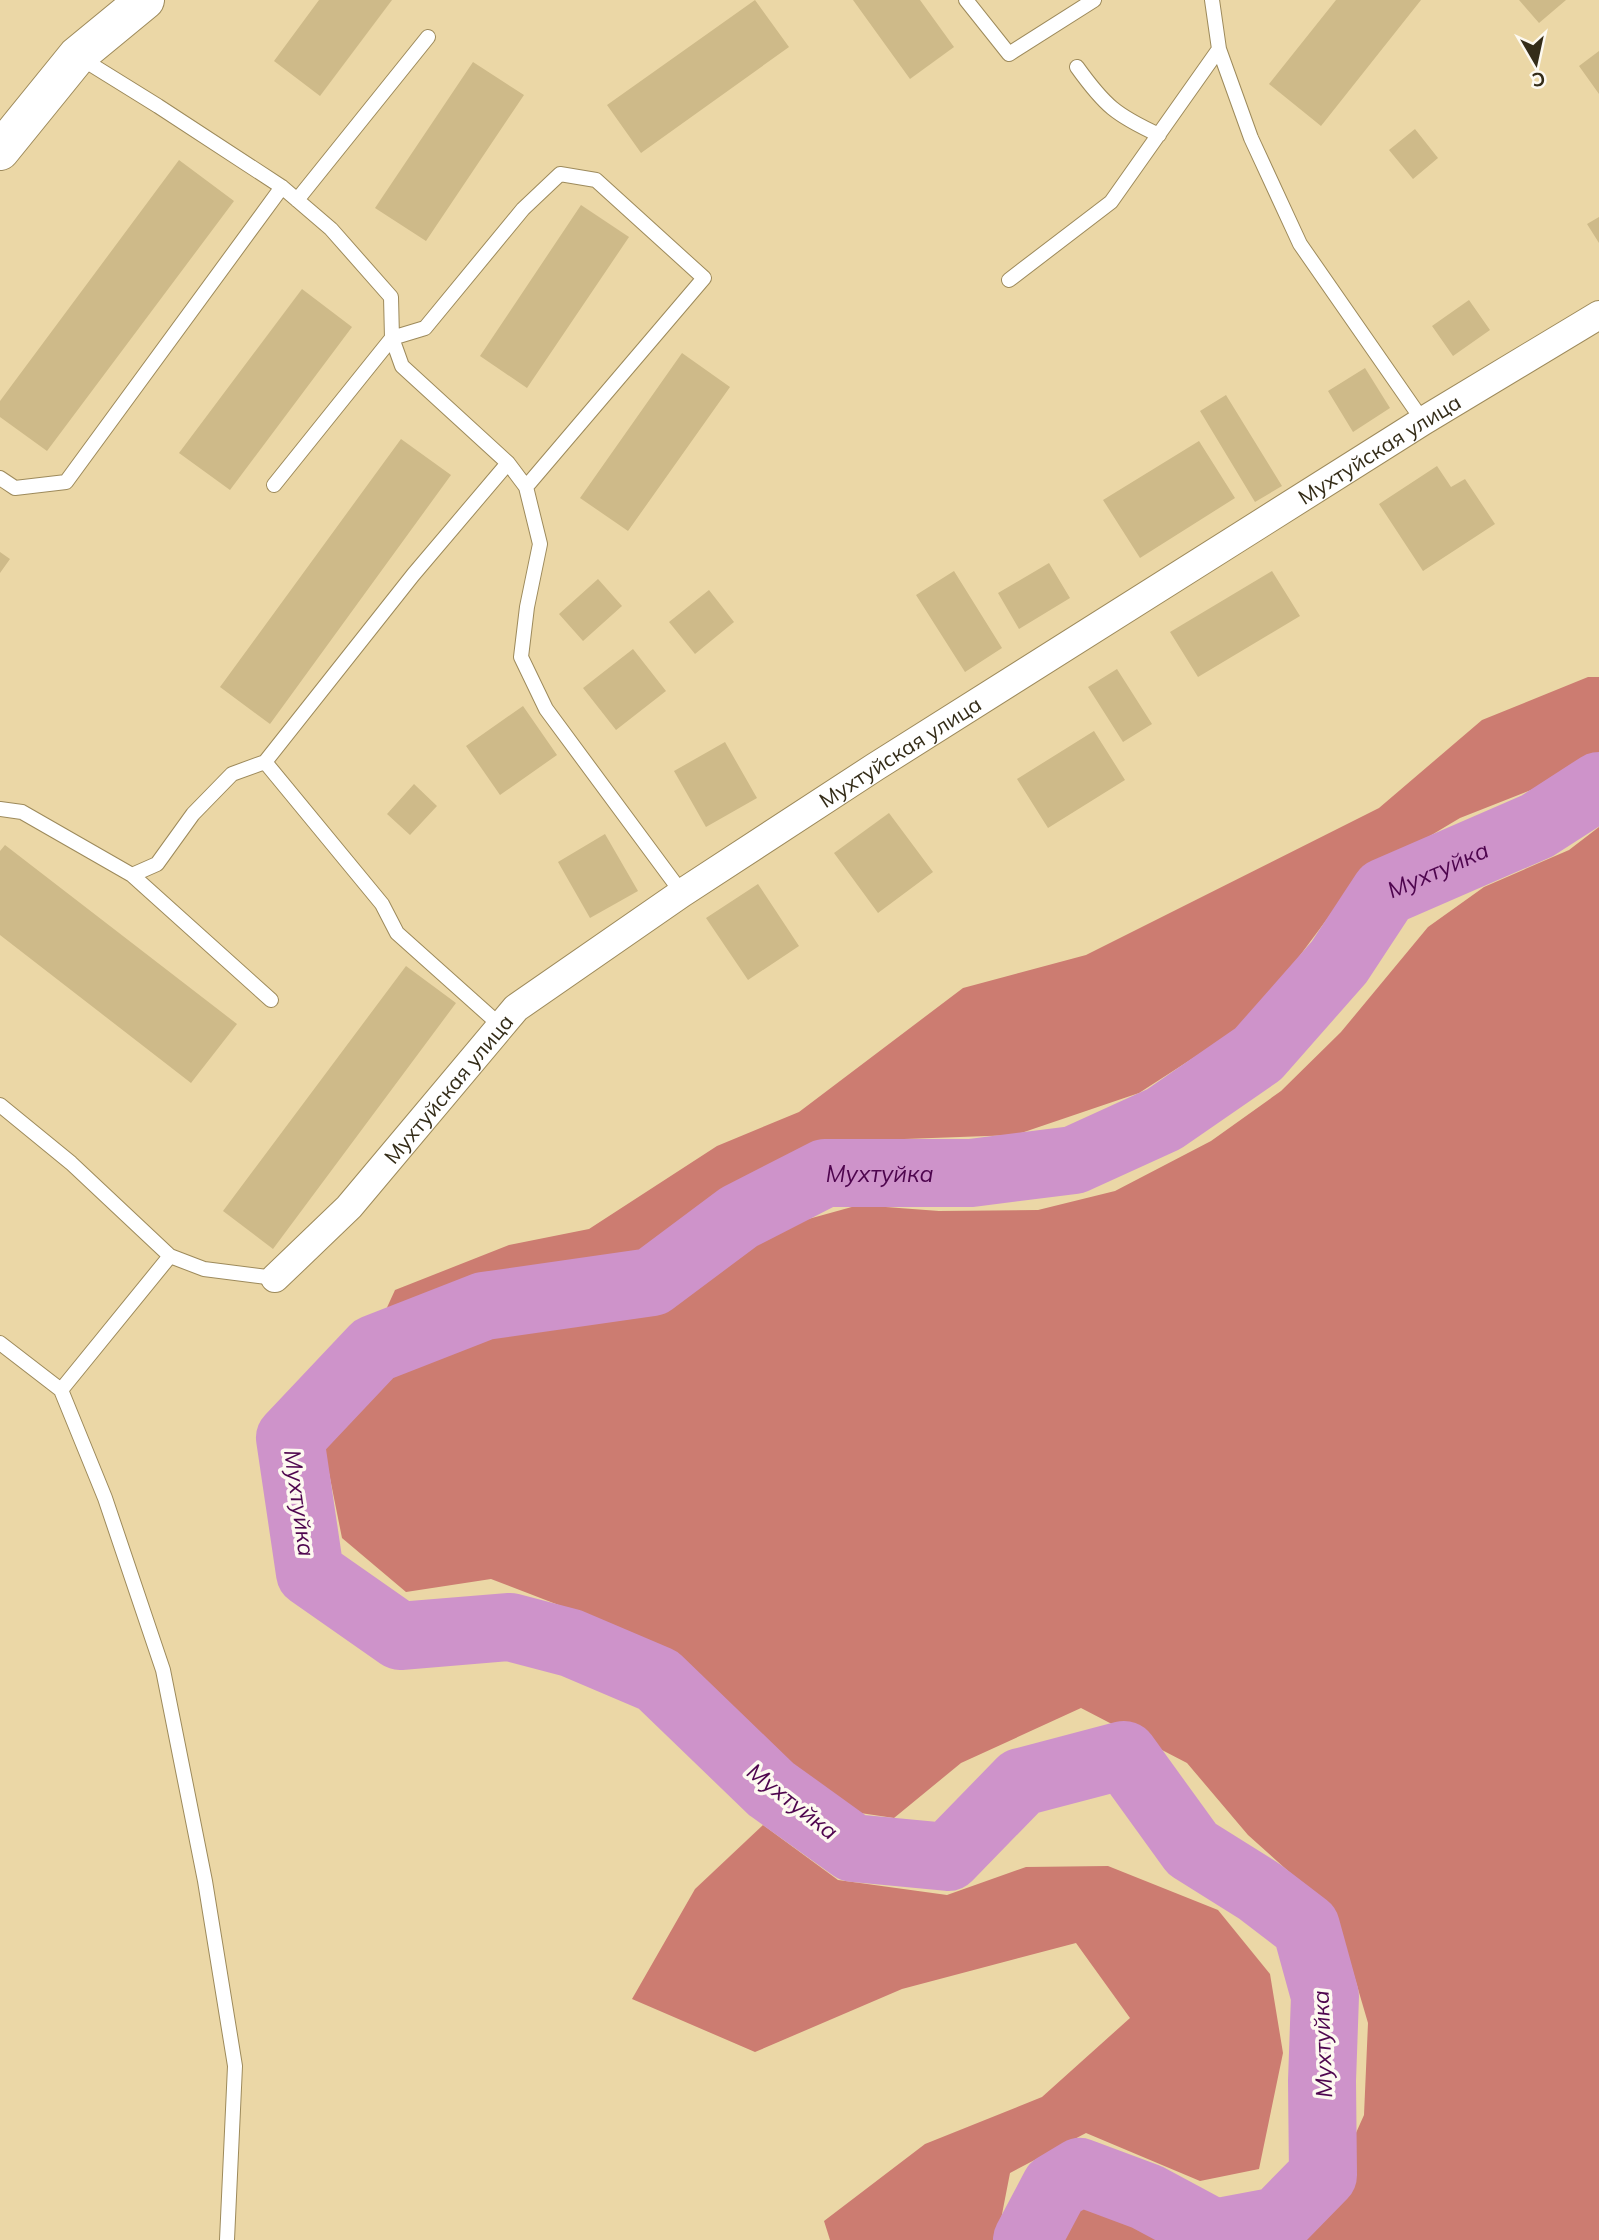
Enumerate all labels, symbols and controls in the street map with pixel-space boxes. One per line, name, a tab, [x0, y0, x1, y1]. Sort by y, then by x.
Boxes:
north arrow	[1501, 28, 1571, 98]
text: С	[1530, 67, 1547, 93]
street label: Мухтуйская улица	[1293, 388, 1465, 510]
street label: Мухтуйская улица	[814, 690, 986, 813]
water label: Мухтуйка	[1382, 834, 1493, 904]
street label: Мухтуйская улица	[378, 1009, 518, 1169]
water label: Мухтуйка	[826, 1159, 933, 1188]
water label: Мухтуйка	[278, 1448, 322, 1558]
water label: Мухтуйка	[742, 1756, 844, 1846]
water label: Мухтуйка	[1306, 1990, 1338, 2098]

